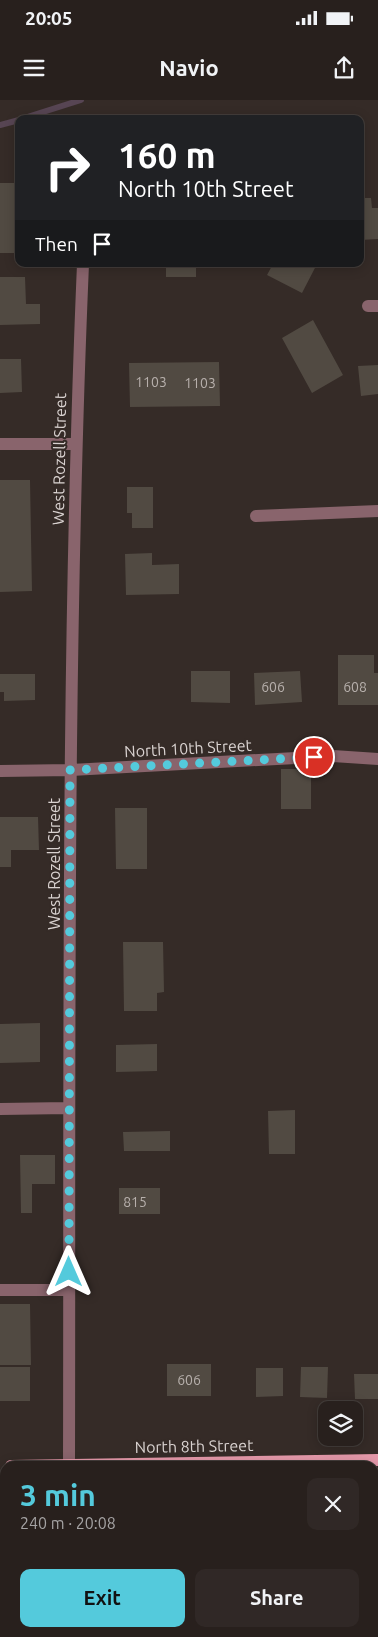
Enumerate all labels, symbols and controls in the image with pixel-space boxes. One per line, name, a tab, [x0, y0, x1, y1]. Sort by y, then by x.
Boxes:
text: 20:05	[25, 7, 73, 29]
icon: menu	[20, 54, 48, 82]
icon: share	[330, 54, 358, 82]
text: Navio	[159, 55, 219, 80]
icon: right	[35, 135, 100, 200]
text: 160 m	[118, 135, 216, 175]
text: North 10th Street	[118, 176, 294, 201]
icon: arrive	[88, 230, 116, 258]
text: Then	[35, 233, 78, 255]
house number: 1103	[135, 374, 167, 390]
house number: 1103	[184, 375, 216, 391]
street label: West Rozell Street	[49, 392, 69, 525]
house number: 606	[261, 679, 285, 695]
house number: 608	[343, 679, 367, 695]
street label: North 10th Street	[124, 736, 253, 760]
pin	[293, 736, 335, 778]
icon: arrive	[300, 743, 328, 771]
street label: West Rozell Street	[45, 797, 63, 930]
house number: 815	[123, 1194, 147, 1210]
position arrow	[42, 1245, 94, 1297]
house number: 606	[177, 1372, 201, 1388]
map controls	[318, 1401, 363, 1446]
button: layers	[318, 1401, 363, 1446]
street label: North 8th Street	[134, 1436, 254, 1456]
text: 3 min	[20, 1478, 96, 1512]
button: close	[307, 1478, 359, 1530]
text: 240 m · 20:08	[20, 1514, 116, 1532]
button: Exit	[20, 1569, 185, 1627]
button: Share	[195, 1569, 359, 1627]

